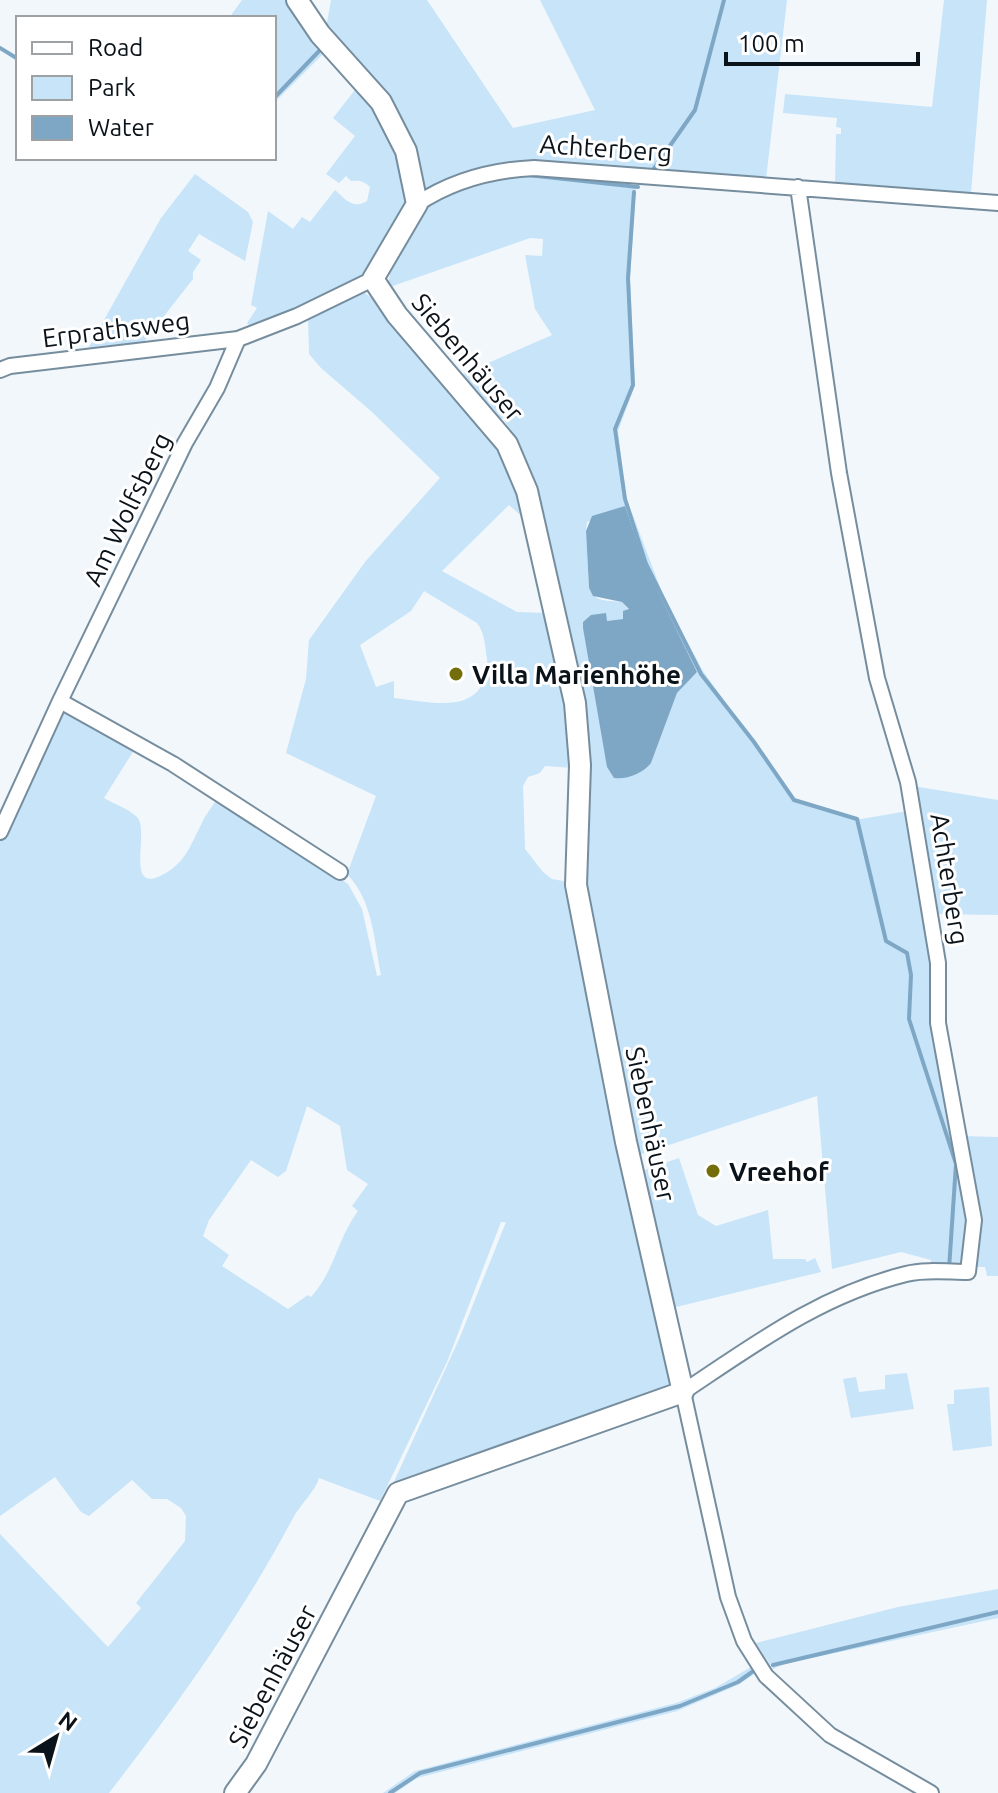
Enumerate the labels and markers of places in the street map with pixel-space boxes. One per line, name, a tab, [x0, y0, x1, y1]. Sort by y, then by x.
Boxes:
place label: Villa Marienhöhe	[472, 660, 681, 689]
marker: Villa Marienhöhe	[447, 665, 465, 683]
place label: Vreehof	[729, 1157, 829, 1186]
marker: Vreehof	[704, 1162, 722, 1180]

